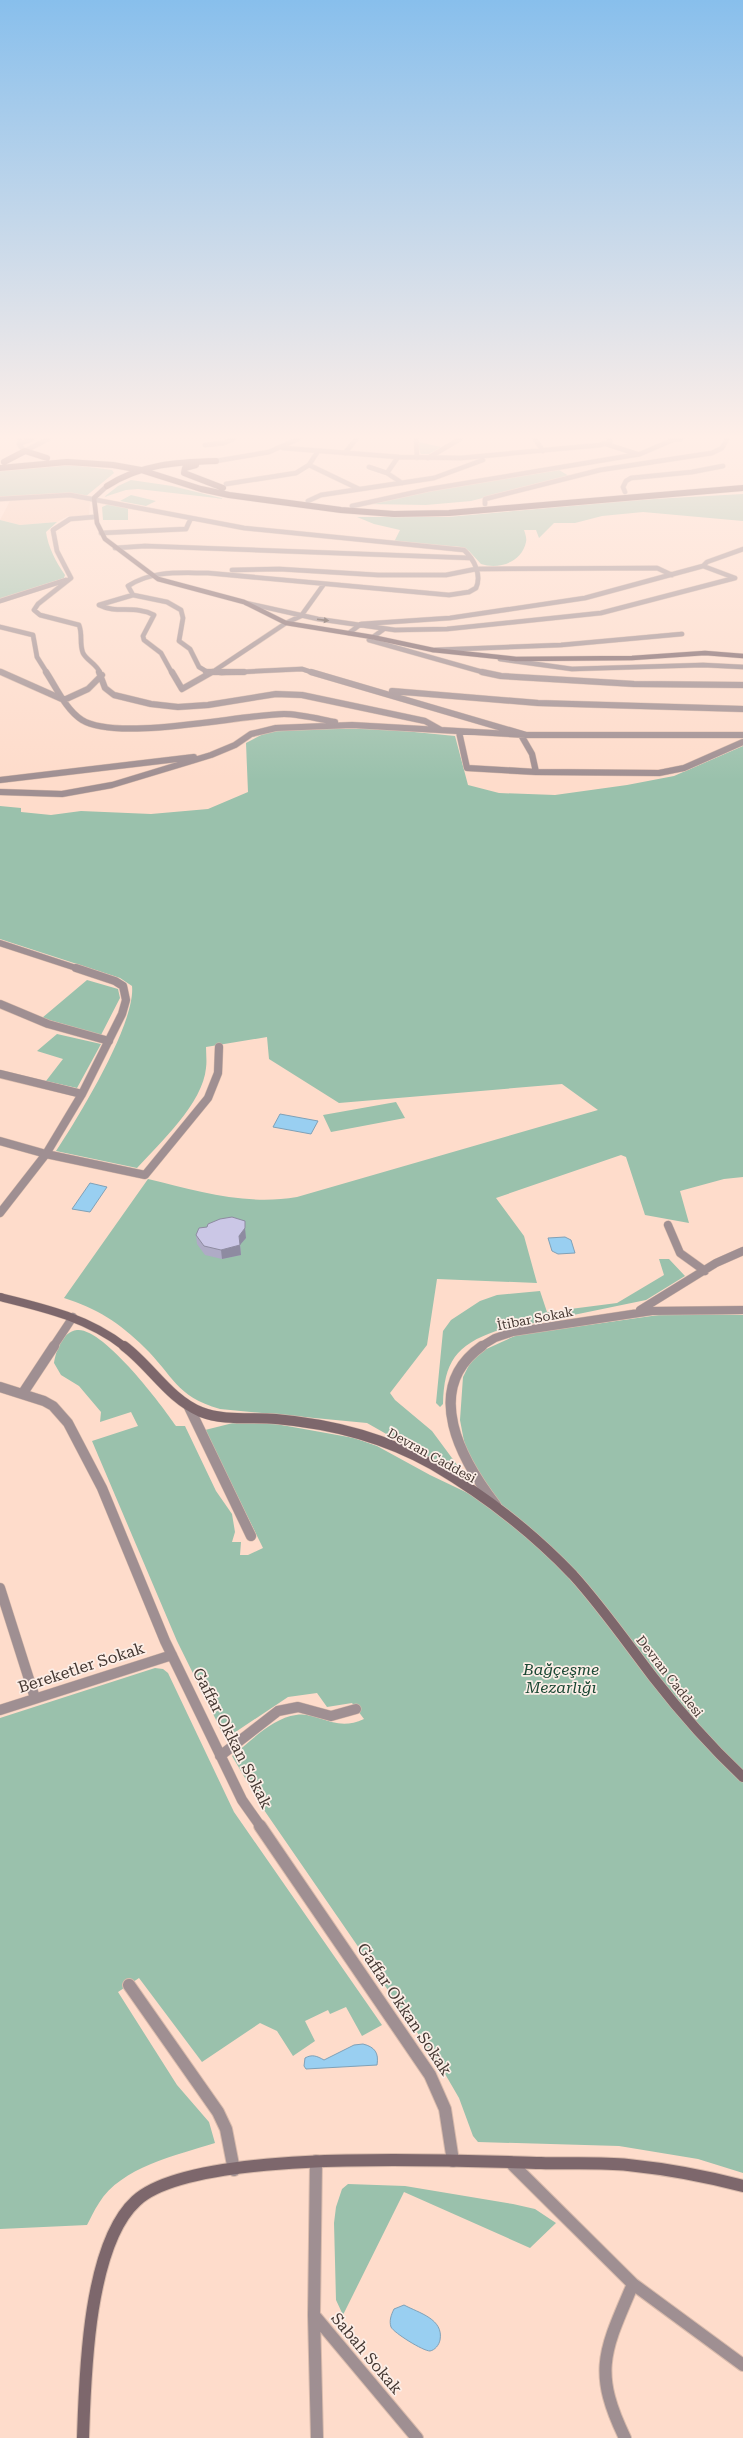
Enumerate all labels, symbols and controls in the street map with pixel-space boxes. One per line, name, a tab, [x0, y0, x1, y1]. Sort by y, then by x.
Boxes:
one-way arrow	[317, 617, 329, 623]
street label: İtibar Sokak	[496, 1304, 574, 1333]
street label: Devran Caddesi	[385, 1425, 479, 1486]
street label: Devran Caddesi	[633, 1633, 706, 1720]
street label: Bereketler Sokak	[16, 1638, 147, 1697]
park label: Bağçeşme Mezarlığı	[522, 1660, 599, 1697]
street label: Gaffar Okkan Sokak	[189, 1665, 276, 1812]
street label: Gaffar Okkan Sokak	[353, 1939, 456, 2079]
street label: Sabah Sokak	[327, 2309, 406, 2398]

